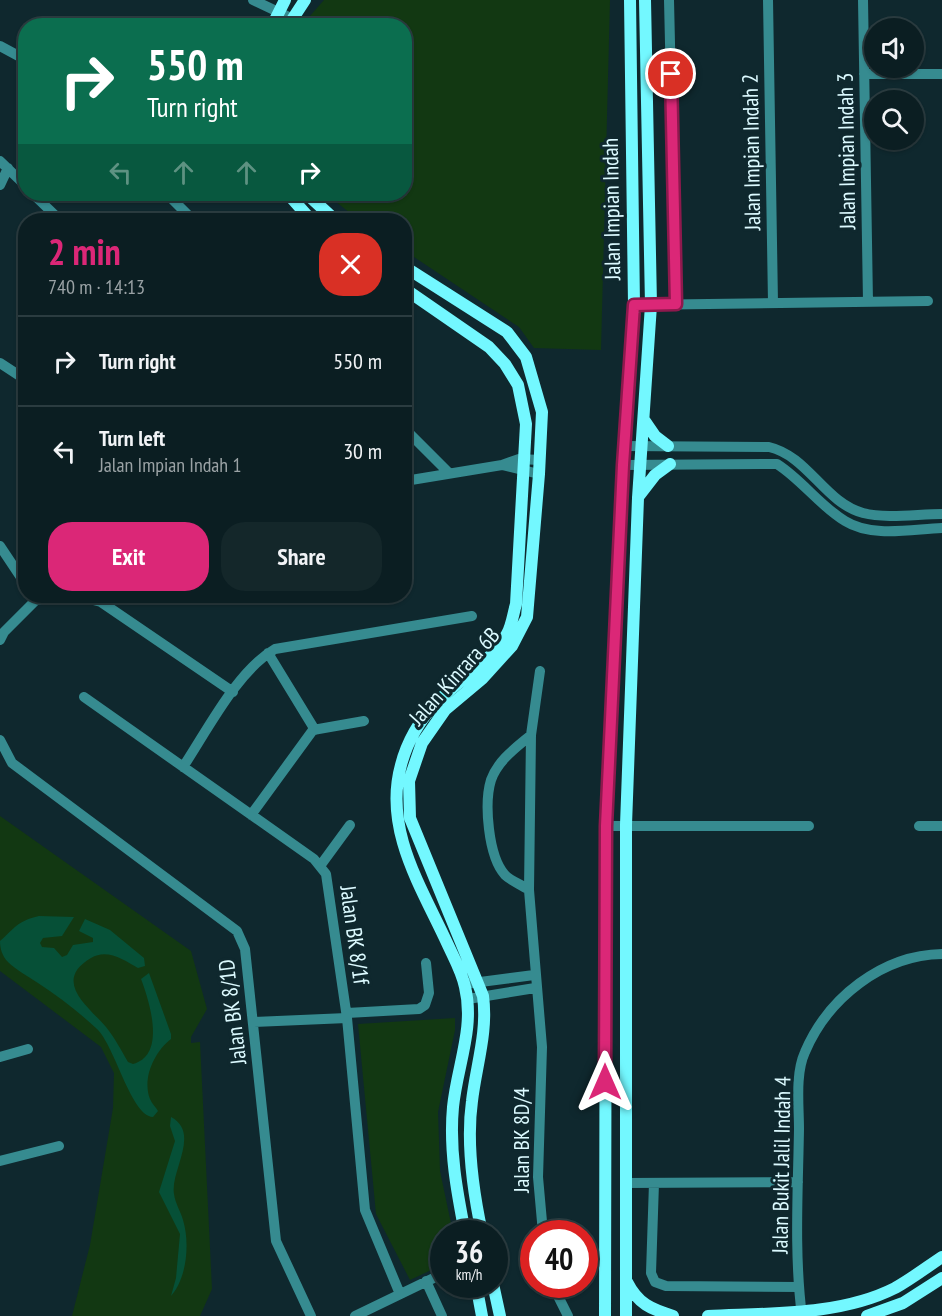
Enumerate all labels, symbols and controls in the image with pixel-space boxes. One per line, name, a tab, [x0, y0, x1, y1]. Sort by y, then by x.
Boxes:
map controls	[864, 18, 924, 150]
button: sound	[864, 18, 924, 78]
text: 550 m	[147, 37, 244, 92]
icon: right	[48, 42, 126, 120]
pin	[645, 48, 696, 99]
icon: arrive	[654, 57, 687, 90]
street label: Jalan Impian Indah 3	[831, 72, 861, 231]
street label: Jalan Impian Indah 2	[736, 73, 766, 232]
text: Turn right	[147, 90, 238, 124]
button: search	[864, 90, 924, 150]
street label: Jalan Impian Indah	[596, 138, 626, 281]
icon: left	[104, 156, 137, 189]
icon: ahead	[167, 156, 200, 189]
icon: ahead	[230, 156, 263, 189]
icon: right	[293, 156, 326, 189]
text: 2 min	[48, 228, 121, 275]
button: close	[319, 233, 382, 296]
text: 740 m · 14:13	[48, 274, 145, 300]
icon: right	[48, 345, 81, 378]
text: Turn right	[99, 347, 176, 375]
text: 550 m	[333, 347, 382, 375]
text: Turn left	[99, 424, 165, 452]
icon: left	[48, 435, 81, 468]
text: 30 m	[343, 437, 382, 465]
text: Jalan Impian Indah 1	[99, 452, 241, 478]
button: Exit	[48, 522, 209, 591]
button: Share	[221, 522, 382, 591]
street label: Jalan Kinrara 6B	[402, 621, 505, 732]
street label: Jalan BK 8/1f	[334, 883, 376, 988]
street label: Jalan BK 8/1D	[212, 958, 252, 1067]
position arrow	[573, 1050, 637, 1114]
street label: Jalan Bukit Jalil Indah 4	[765, 1076, 797, 1255]
street label: Jalan BK 8D/4	[507, 1087, 535, 1194]
speed limit sign: 40	[520, 1220, 598, 1298]
text: 36	[455, 1232, 483, 1271]
text: km/h	[456, 1265, 482, 1284]

